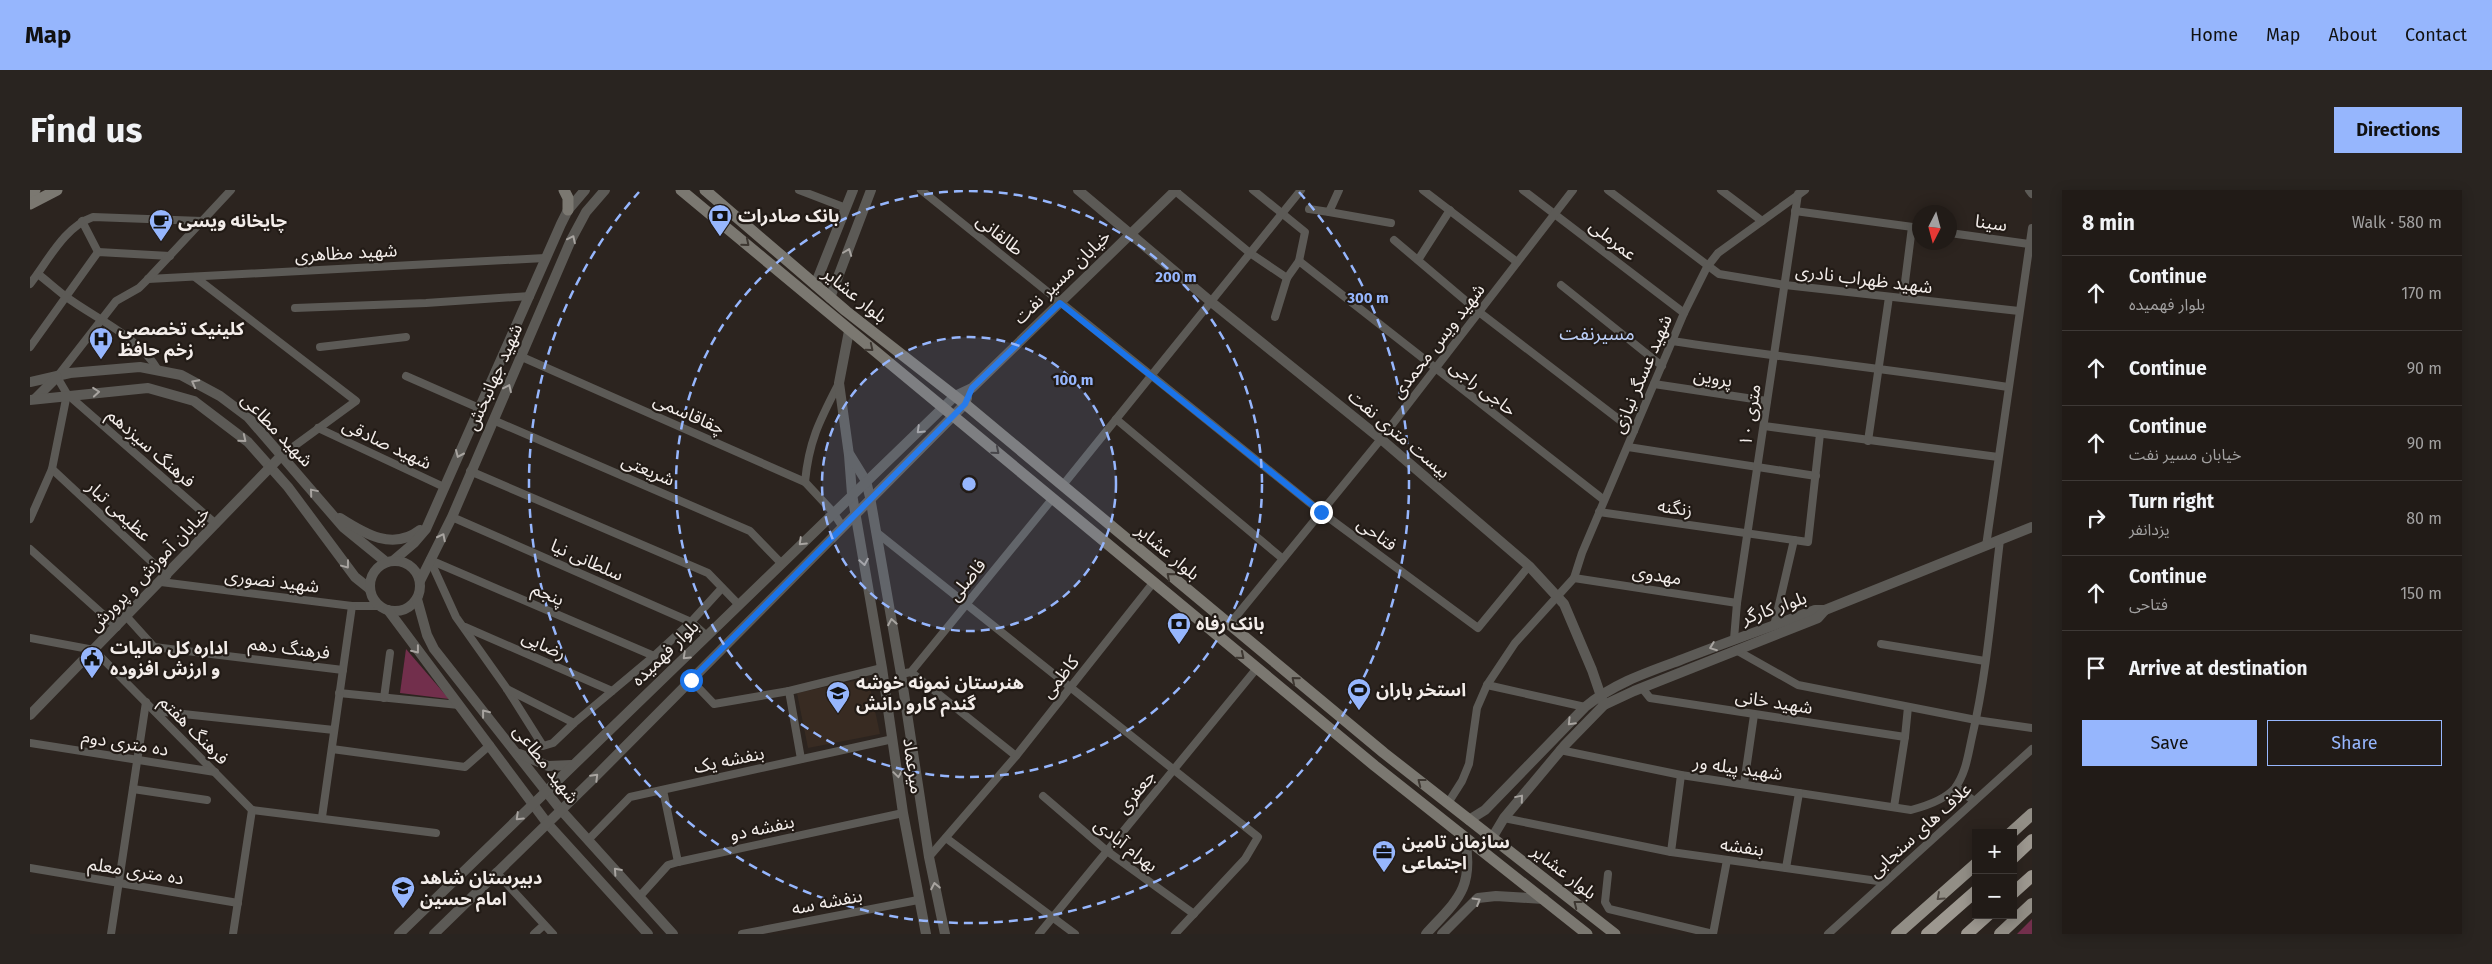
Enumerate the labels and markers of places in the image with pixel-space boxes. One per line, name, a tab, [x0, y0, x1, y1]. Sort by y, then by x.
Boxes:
bank icon: بانک صادرات	[707, 203, 733, 237]
place label: بانک صادرات	[738, 205, 839, 227]
cafe icon: چایخانه ویسی	[148, 208, 174, 242]
place label: چایخانه ویسی	[178, 210, 287, 233]
place label: کلینیک تخصصی زخم حافظ	[118, 318, 245, 363]
hospital icon: کلینیک تخصصی زخم حافظ	[88, 326, 114, 360]
centre of rings	[960, 475, 978, 493]
bank icon: بانک رفاه	[1166, 611, 1192, 645]
place label: بانک رفاه	[1196, 613, 1265, 635]
place label: اداره کل مالیات و ارزش افزوده	[110, 637, 228, 680]
public building icon: اداره کل مالیات و ارزش افزوده	[79, 645, 105, 679]
place label: هنرستان نمونه خوشه گندم کارو دانش	[856, 672, 1024, 717]
sports icon: استخر باران	[1346, 677, 1372, 711]
place label: استخر باران	[1376, 679, 1466, 701]
school or university icon: هنرستان نمونه خوشه گندم کارو دانش	[825, 680, 851, 714]
place label: سازمان تامین اجتماعی	[1402, 831, 1510, 874]
office icon: سازمان تامین اجتماعی	[1371, 839, 1397, 873]
place label: دبیرستان شاهد امام حسین	[420, 867, 542, 912]
school or university icon: دبیرستان شاهد امام حسین	[390, 875, 416, 909]

